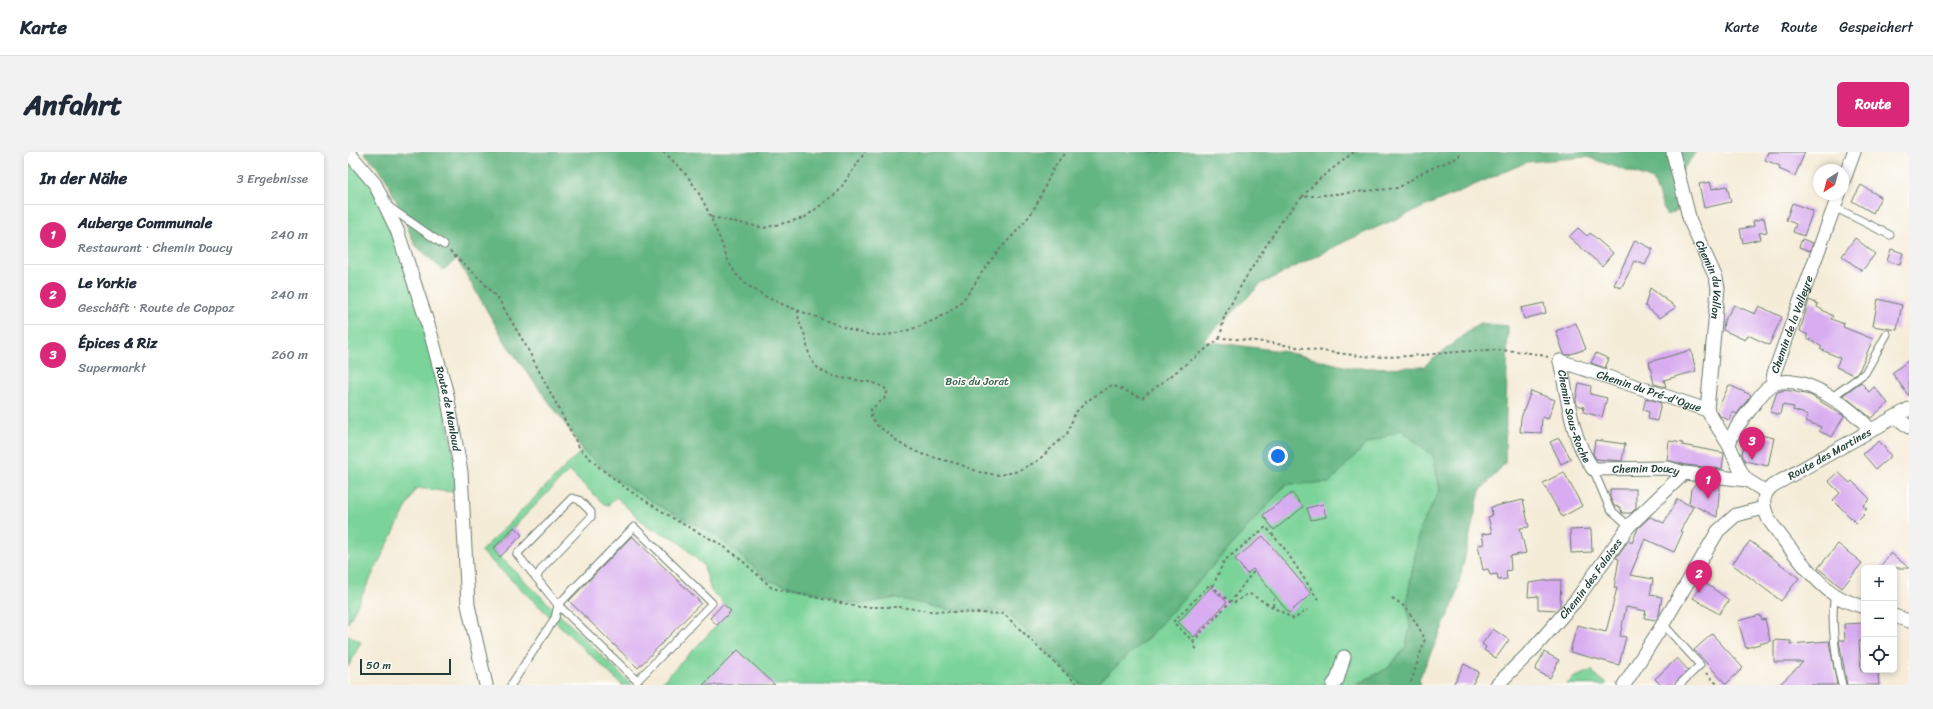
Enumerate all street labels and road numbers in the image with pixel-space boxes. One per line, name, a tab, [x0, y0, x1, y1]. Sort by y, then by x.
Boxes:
street label: Chemin du Vallon	[1690, 237, 1728, 320]
street label: Chemin de la Valleyre	[1765, 272, 1818, 376]
street label: Route de Manloud	[430, 364, 467, 454]
street label: Chemin du Pré-d'Ogue	[1594, 364, 1704, 417]
street label: Chemin Sous-Roche	[1553, 368, 1597, 467]
street label: Route des Martines	[1784, 422, 1876, 485]
street label: Chemin Doucy	[1612, 458, 1683, 481]
street label: Chemin des Falaises	[1554, 533, 1628, 623]

